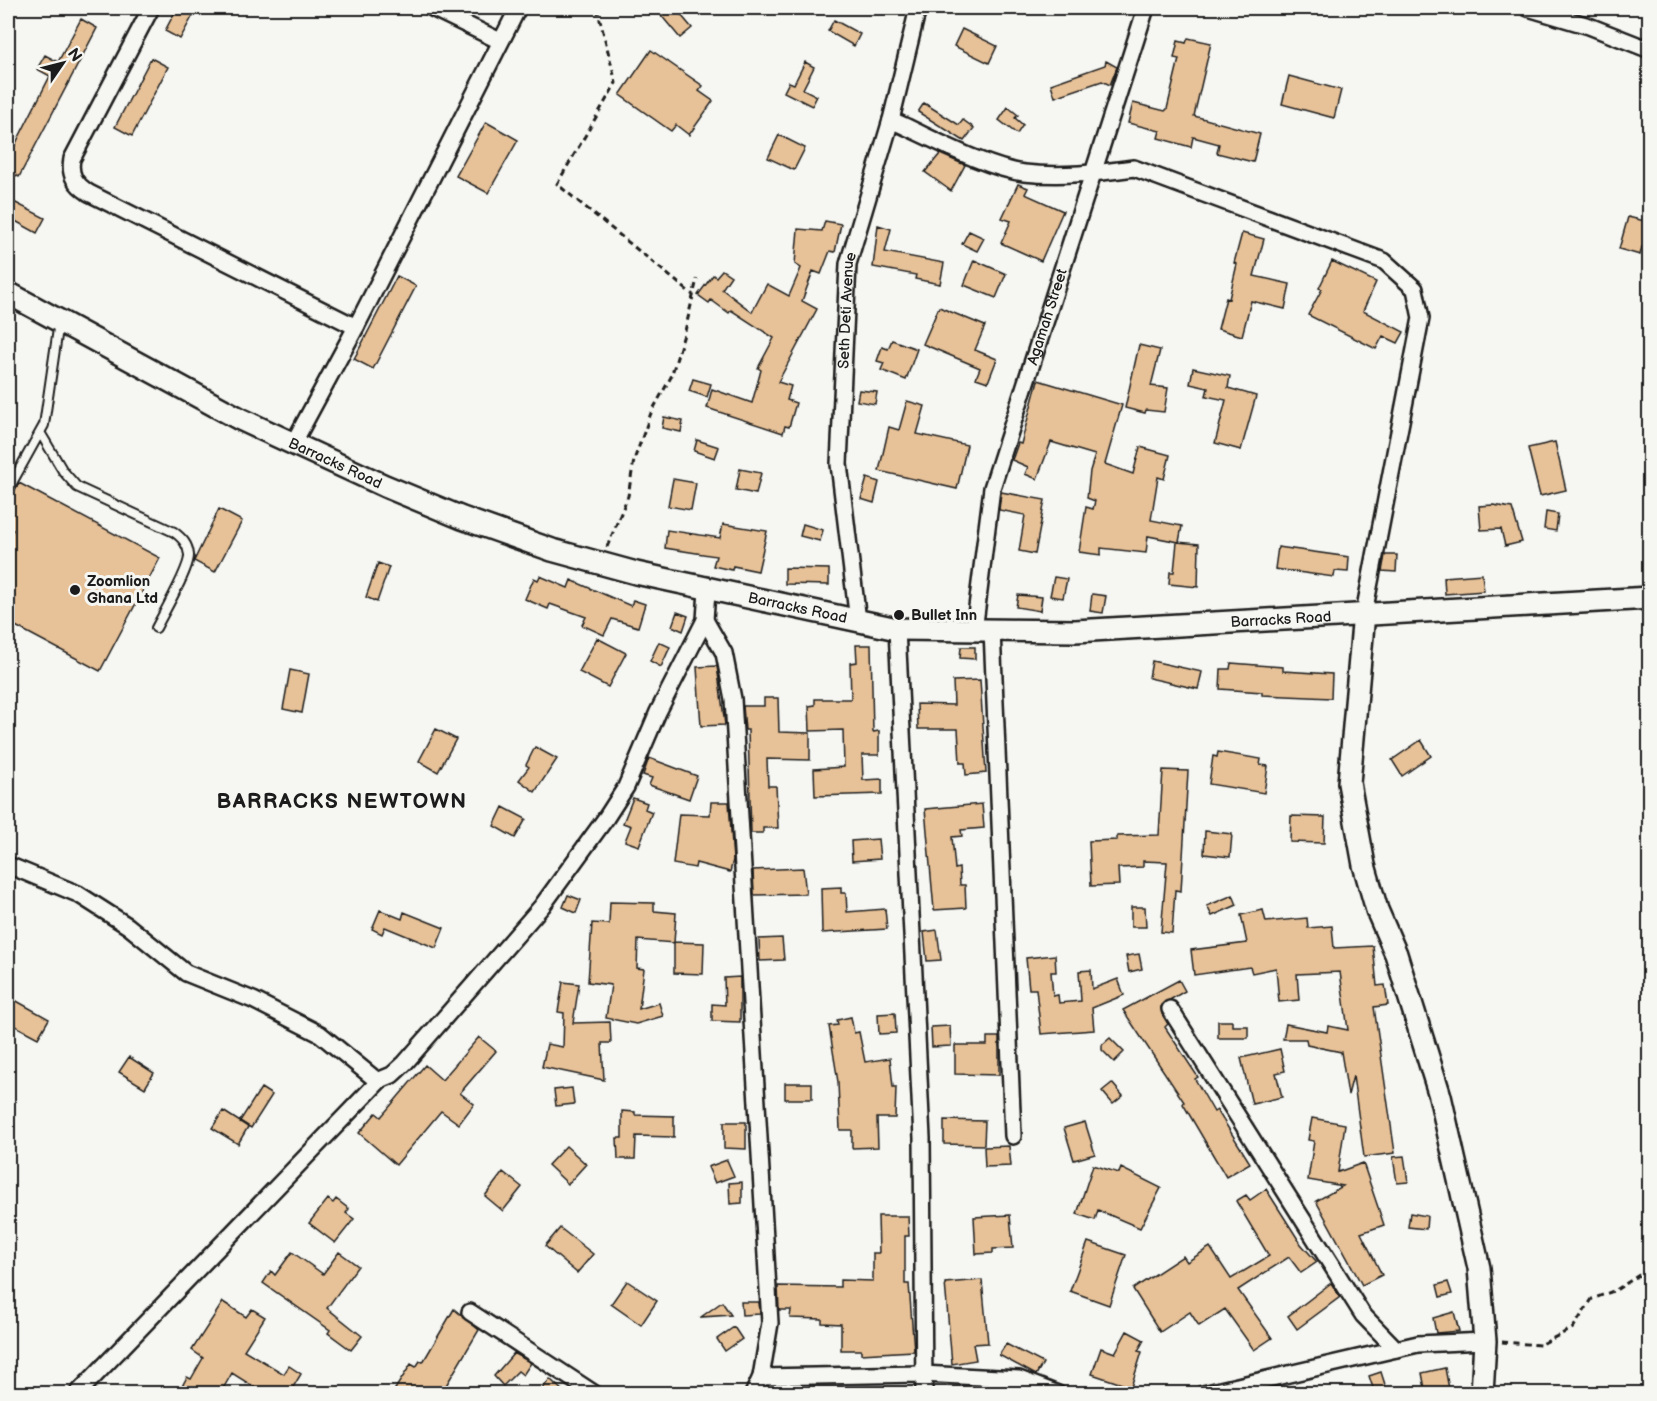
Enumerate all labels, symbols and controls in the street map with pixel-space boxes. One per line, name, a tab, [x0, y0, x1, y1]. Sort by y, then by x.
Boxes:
north arrow	[33, 33, 93, 93]
text: N	[63, 45, 85, 66]
street label: Seth Deti Avenue	[834, 249, 861, 369]
street label: Agamah Street	[1023, 266, 1071, 367]
street label: Barracks Road	[285, 433, 385, 493]
place label: Zoomlion Ghana Ltd	[87, 572, 158, 608]
marker: Zoomlion Ghana Ltd	[68, 583, 82, 597]
street label: Barracks Road	[746, 588, 849, 628]
place label: Bullet Inn	[911, 606, 977, 625]
street label: Barracks Road	[1230, 607, 1332, 632]
marker: Bullet Inn	[892, 608, 906, 622]
district label: BARRACKS NEWTOWN	[216, 789, 468, 814]

